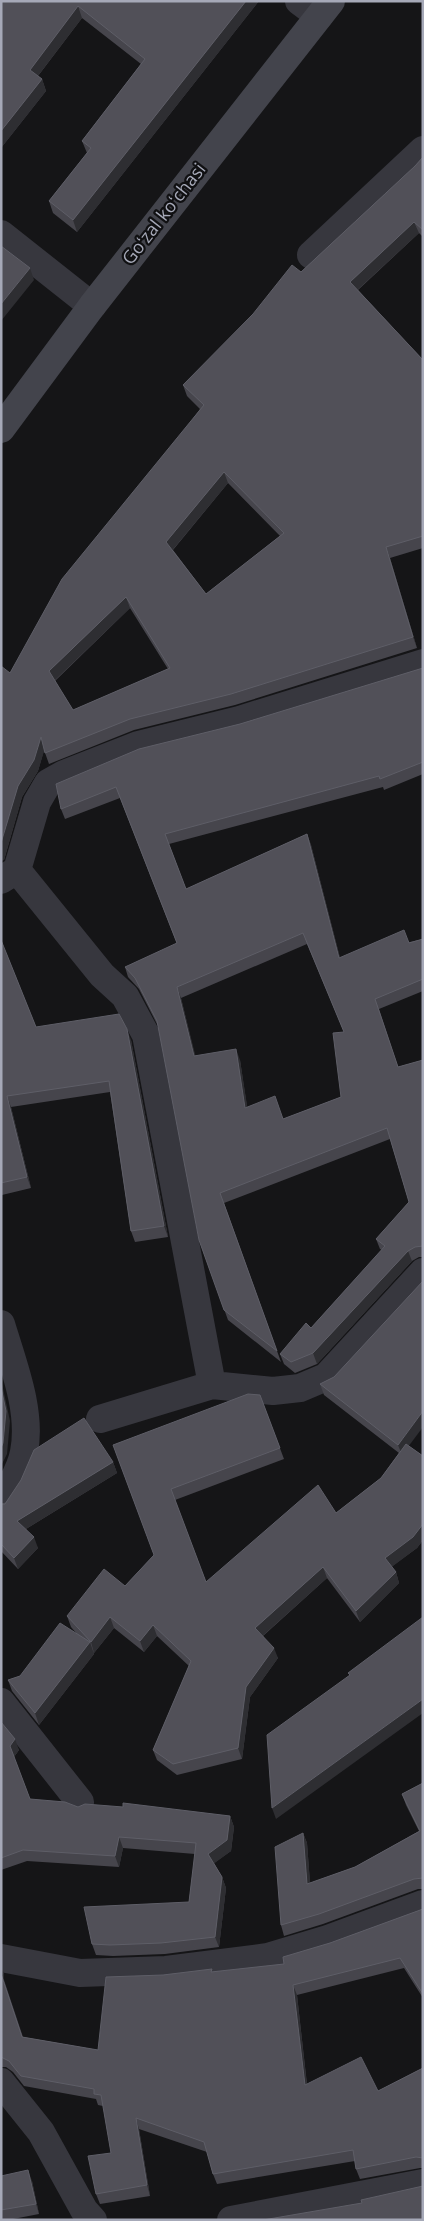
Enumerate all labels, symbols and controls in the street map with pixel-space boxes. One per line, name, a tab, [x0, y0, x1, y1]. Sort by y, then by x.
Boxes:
street label: Goʻzal koʻchasi	[116, 158, 210, 269]

